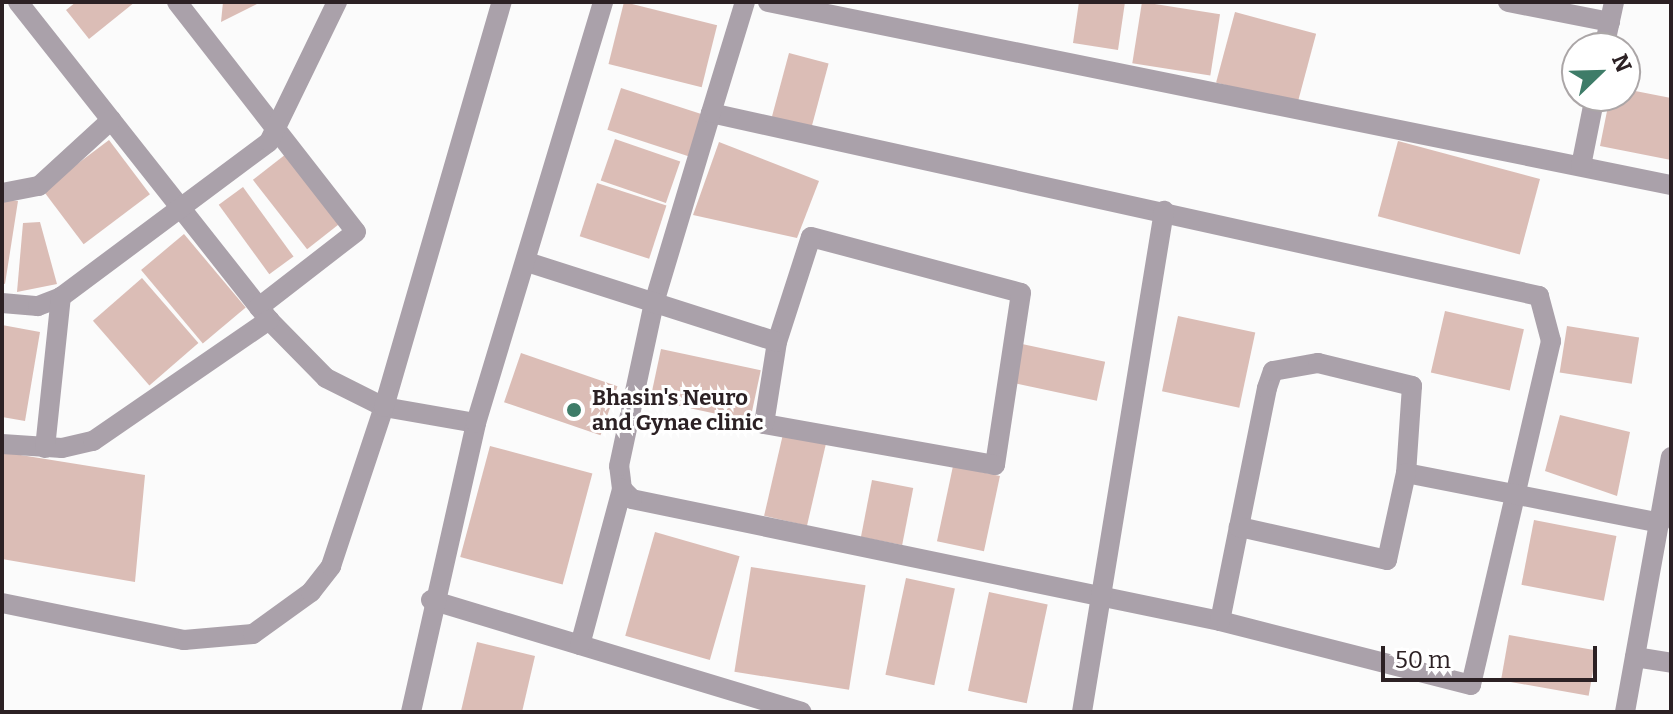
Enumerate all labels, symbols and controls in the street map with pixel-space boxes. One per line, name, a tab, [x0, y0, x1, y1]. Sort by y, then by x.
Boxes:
north arrow	[1561, 32, 1641, 112]
text: N	[1606, 50, 1637, 76]
place label: Bhasin's Neuro and Gynae clinic	[592, 384, 763, 436]
marker: Bhasin's Neuro and Gynae clinic	[563, 399, 585, 421]
scale bar	[1385, 630, 1601, 680]
text: 50 m	[1395, 646, 1451, 674]

